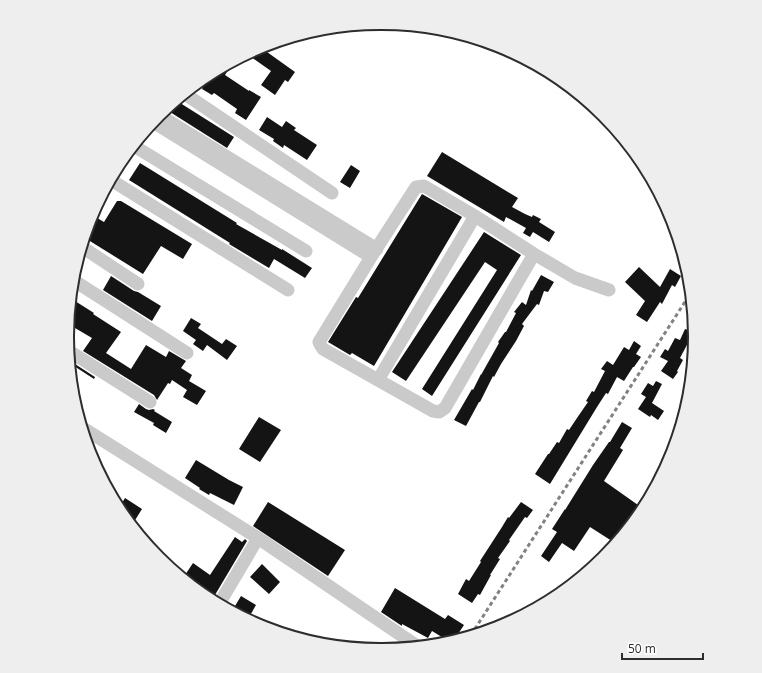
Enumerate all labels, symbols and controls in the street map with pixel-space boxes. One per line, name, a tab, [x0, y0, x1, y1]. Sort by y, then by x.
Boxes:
scale bar	[622, 635, 703, 661]
text: 50 m	[628, 640, 656, 657]

